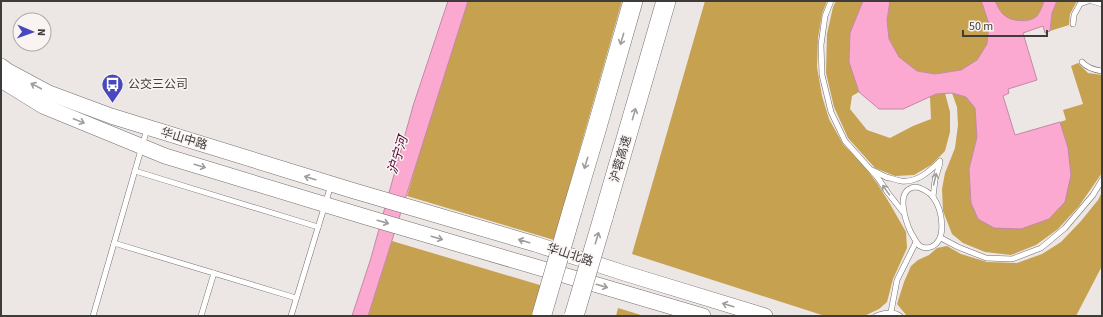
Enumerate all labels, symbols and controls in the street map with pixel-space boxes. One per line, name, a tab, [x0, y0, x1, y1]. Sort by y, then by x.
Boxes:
north arrow	[12, 12, 52, 52]
scale bar	[963, 12, 1047, 38]
text: 50 m	[969, 18, 993, 35]
text: N	[34, 28, 49, 36]
one-way arrow	[618, 32, 625, 45]
bus stop icon: 公交三公司	[99, 71, 125, 104]
place label: 公交三公司	[128, 76, 188, 93]
one-way arrow	[31, 82, 43, 89]
one-way arrow	[631, 107, 638, 120]
one-way arrow	[72, 118, 84, 125]
street label: 华山中路	[159, 124, 209, 154]
water label: 沪宁河	[384, 131, 413, 176]
street label: 沪蓉高速	[606, 134, 636, 184]
one-way arrow	[582, 157, 589, 170]
one-way arrow	[194, 163, 206, 171]
one-way arrow	[932, 173, 940, 186]
one-way arrow	[304, 174, 317, 181]
one-way arrow	[882, 185, 890, 196]
one-way arrow	[376, 219, 389, 226]
one-way arrow	[594, 232, 601, 245]
one-way arrow	[431, 235, 444, 242]
one-way arrow	[517, 237, 530, 244]
street label: 华山北路	[545, 239, 595, 271]
one-way arrow	[596, 283, 609, 290]
one-way arrow	[721, 301, 734, 308]

